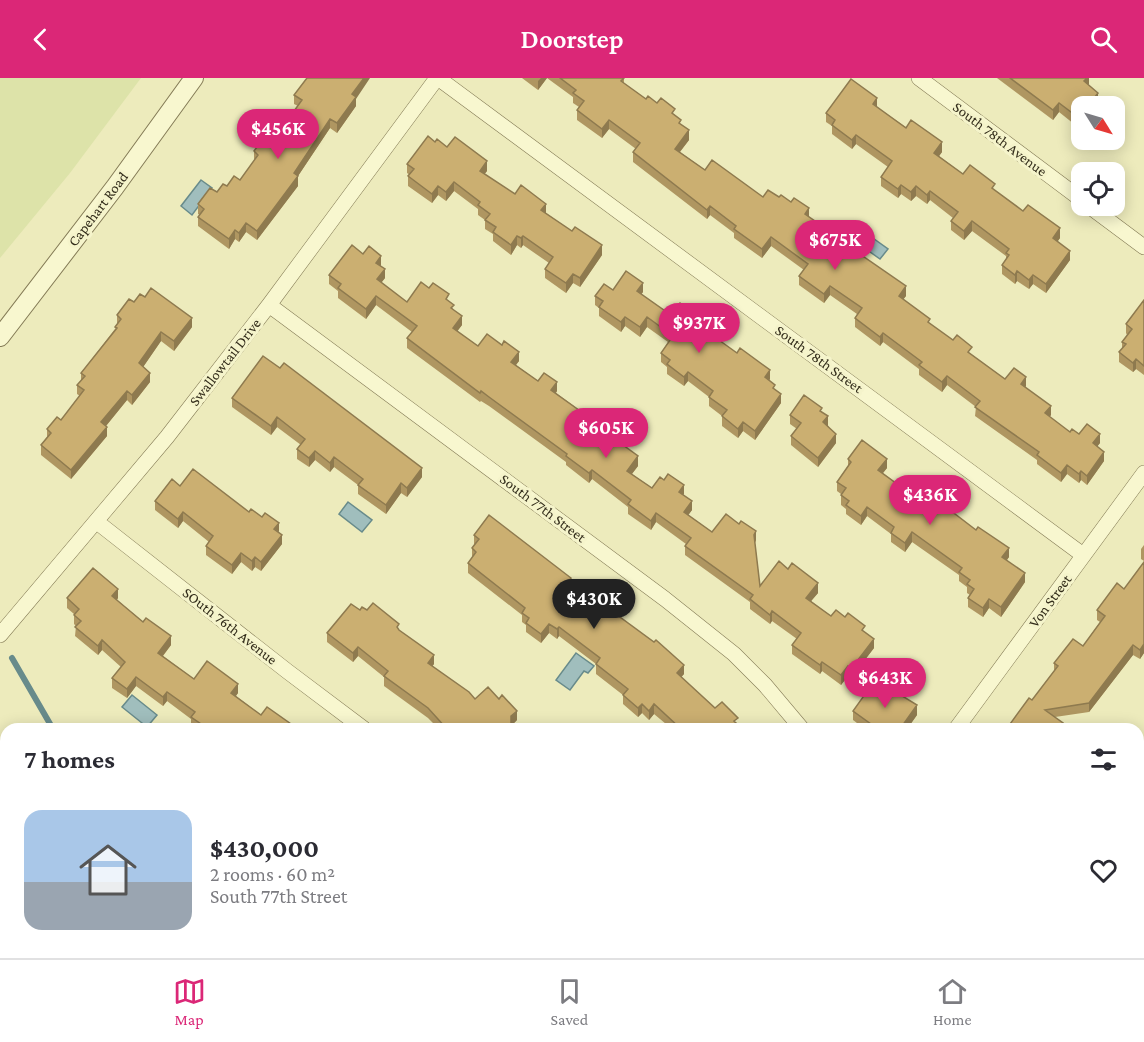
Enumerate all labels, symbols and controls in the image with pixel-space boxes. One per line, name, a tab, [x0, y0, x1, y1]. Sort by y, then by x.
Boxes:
icon: back	[24, 23, 57, 56]
icon: search	[1087, 23, 1120, 56]
text: Doorstep	[521, 24, 624, 54]
north arrow	[1071, 96, 1125, 150]
map controls	[1071, 96, 1125, 216]
street label: South 78th Avenue	[950, 99, 1050, 180]
pin: $456K	[236, 109, 320, 160]
text: $456K	[251, 117, 305, 139]
button: locate	[1071, 162, 1125, 216]
street label: Capehart Road	[65, 169, 132, 250]
pin: $675K	[793, 220, 877, 271]
text: $675K	[809, 228, 861, 250]
pin: $937K	[657, 303, 741, 354]
text: $937K	[673, 311, 725, 333]
street label: Swallowtail Drive	[186, 315, 264, 409]
street label: South 78th Street	[772, 322, 867, 397]
pin: $605K	[564, 408, 648, 459]
text: $605K	[578, 416, 634, 438]
street label: South 77th Street	[497, 471, 590, 546]
pin: $436K	[888, 475, 972, 526]
text: $436K	[903, 483, 957, 505]
street label: Von Street	[1025, 571, 1075, 631]
pin: $430K	[552, 579, 636, 630]
street label: SOuth 76th Avenue	[180, 584, 281, 668]
text: $430K	[566, 587, 622, 609]
pin: $643K	[843, 658, 927, 709]
text: $643K	[858, 666, 912, 688]
icon: filters	[1087, 743, 1120, 776]
text: 7 homes	[24, 745, 115, 774]
icon: home	[72, 834, 144, 906]
text: $430,000	[210, 834, 319, 863]
icon: heart	[1087, 854, 1120, 887]
text: 2 rooms · 60 m²	[210, 863, 335, 885]
text: South 77th Street	[210, 885, 347, 907]
tab: Map	[173, 975, 206, 1028]
tab: Saved	[551, 975, 588, 1028]
tab: Home	[933, 975, 971, 1028]

